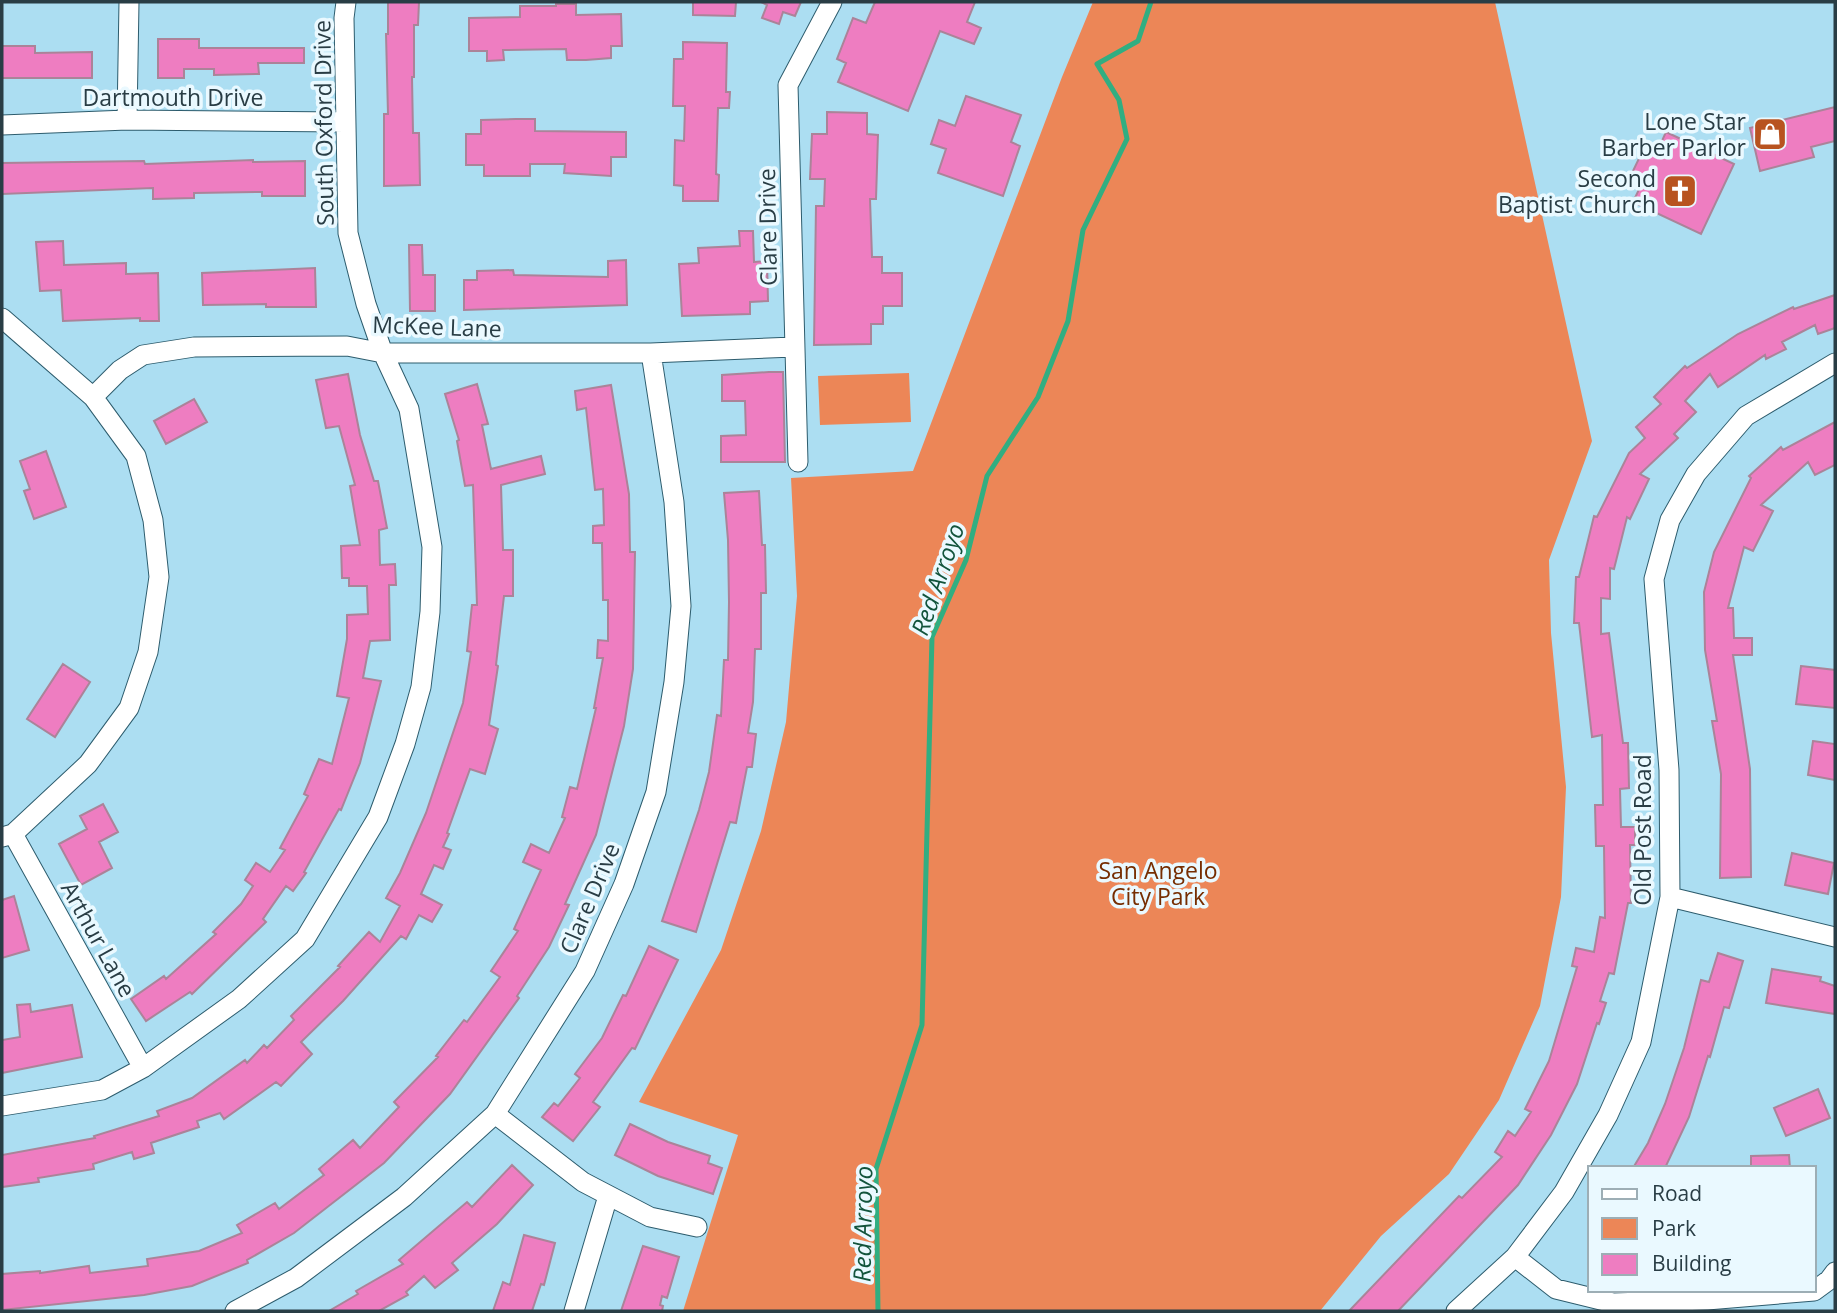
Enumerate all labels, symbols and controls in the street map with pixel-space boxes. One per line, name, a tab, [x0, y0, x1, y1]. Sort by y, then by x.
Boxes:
street label: South Oxford Drive	[305, 20, 341, 226]
street label: Dartmouth Drive	[83, 81, 263, 113]
place label: Lone Star Barber Parlor	[1602, 105, 1747, 163]
shop icon: Lone Star Barber Parlor	[1751, 115, 1789, 153]
place label: Second Baptist Church	[1498, 162, 1656, 220]
street label: Clare Drive	[750, 168, 784, 286]
church icon: Second Baptist Church	[1661, 172, 1699, 210]
street label: McKee Lane	[372, 308, 502, 344]
water label: Red Arroyo	[902, 519, 972, 639]
street label: Old Post Road	[1626, 754, 1658, 906]
street label: Clare Drive	[551, 838, 627, 958]
park label: San Angelo City Park	[1098, 854, 1218, 912]
street label: Arthur Lane	[54, 875, 144, 1003]
water label: Red Arroyo	[844, 1166, 880, 1282]
legend	[1588, 1166, 1816, 1292]
text: Road	[1652, 1179, 1702, 1207]
text: Park	[1652, 1214, 1696, 1242]
text: Building	[1652, 1249, 1731, 1277]

